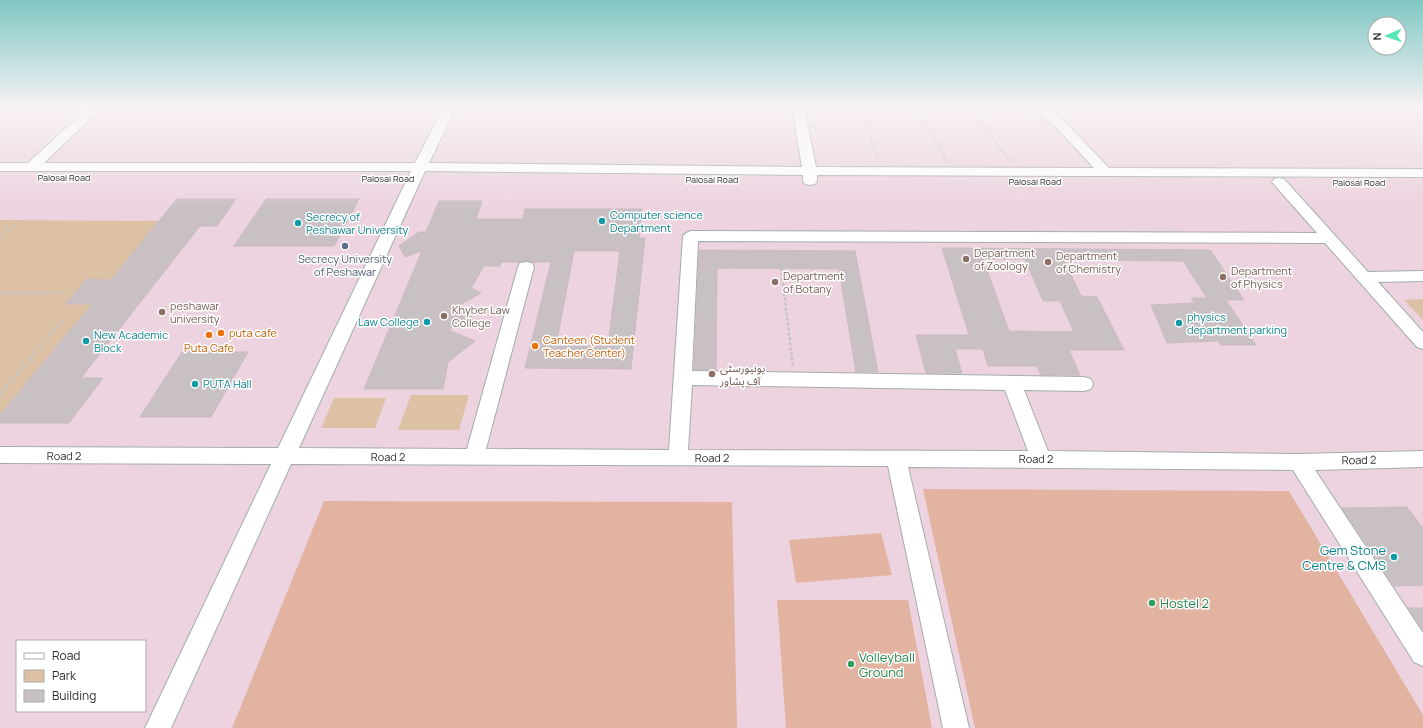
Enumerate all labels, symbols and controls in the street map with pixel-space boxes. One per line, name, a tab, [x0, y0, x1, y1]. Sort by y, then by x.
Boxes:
north arrow	[1367, 16, 1407, 56]
text: N	[1369, 32, 1384, 41]
street label: Palosai Road	[38, 171, 90, 184]
street label: Palosai Road	[362, 172, 414, 185]
street label: Palosai Road	[686, 173, 738, 186]
street label: Palosai Road	[1009, 175, 1061, 188]
street label: Palosai Road	[1333, 176, 1385, 189]
place label: Computer science Department	[610, 207, 703, 235]
place label: Secrecy of Peshawar University	[306, 209, 409, 237]
marker: Computer science Department	[597, 216, 607, 226]
marker: Secrecy of Peshawar University	[293, 218, 303, 228]
marker: Secrecy University of Peshawar	[340, 241, 350, 251]
place label: Department of Zoology	[974, 245, 1035, 273]
place label: Department of Chemistry	[1056, 248, 1121, 276]
place label: Secrecy University of Peshawar	[298, 251, 392, 279]
marker: Department of Zoology	[961, 254, 971, 264]
marker: Department of Chemistry	[1043, 257, 1053, 267]
place label: Department of Physics	[1231, 263, 1292, 291]
place label: Department of Botany	[783, 268, 844, 296]
marker: Department of Physics	[1218, 272, 1228, 282]
marker: Department of Botany	[770, 277, 780, 287]
place label: peshawar university	[170, 298, 220, 326]
place label: Khyber Law College	[452, 302, 510, 330]
marker: peshawar university	[157, 307, 167, 317]
place label: physics department parking	[1187, 309, 1287, 337]
marker: Khyber Law College	[439, 311, 449, 321]
place label: Law College	[358, 314, 420, 329]
marker: Law College	[422, 317, 432, 327]
marker: physics department parking	[1174, 318, 1184, 328]
place label: puta cafe	[229, 325, 278, 340]
place label: New Academic Block	[94, 327, 168, 355]
marker: puta cafe	[216, 328, 226, 338]
marker: Puta Cafe	[204, 330, 214, 340]
place label: Canteen (Student Teacher Center)	[543, 332, 635, 360]
marker: New Academic Block	[81, 336, 91, 346]
place label: Puta Cafe	[184, 340, 235, 355]
marker: Canteen (Student Teacher Center)	[530, 341, 540, 351]
place label: یونیورسٹی آف پشاور	[719, 360, 765, 389]
marker: یونیورسٹی آف پشاور	[707, 369, 717, 379]
place label: PUTA Hall	[203, 376, 252, 391]
marker: PUTA Hall	[190, 379, 200, 389]
street label: Road 2	[47, 448, 81, 463]
street label: Road 2	[371, 449, 405, 464]
street label: Road 2	[695, 450, 729, 465]
street label: Road 2	[1019, 451, 1053, 466]
street label: Road 2	[1342, 452, 1376, 467]
place label: Gem Stone Centre & CMS	[1302, 541, 1386, 574]
marker: Gem Stone Centre & CMS	[1389, 552, 1399, 562]
place label: Hostel 2	[1160, 594, 1209, 612]
marker: Hostel 2	[1147, 598, 1157, 608]
legend	[16, 640, 146, 712]
text: Road	[52, 647, 80, 664]
place label: Volleyball Ground	[859, 648, 915, 681]
marker: Volleyball Ground	[846, 659, 856, 669]
text: Park	[52, 667, 77, 684]
text: Building	[52, 687, 96, 704]

